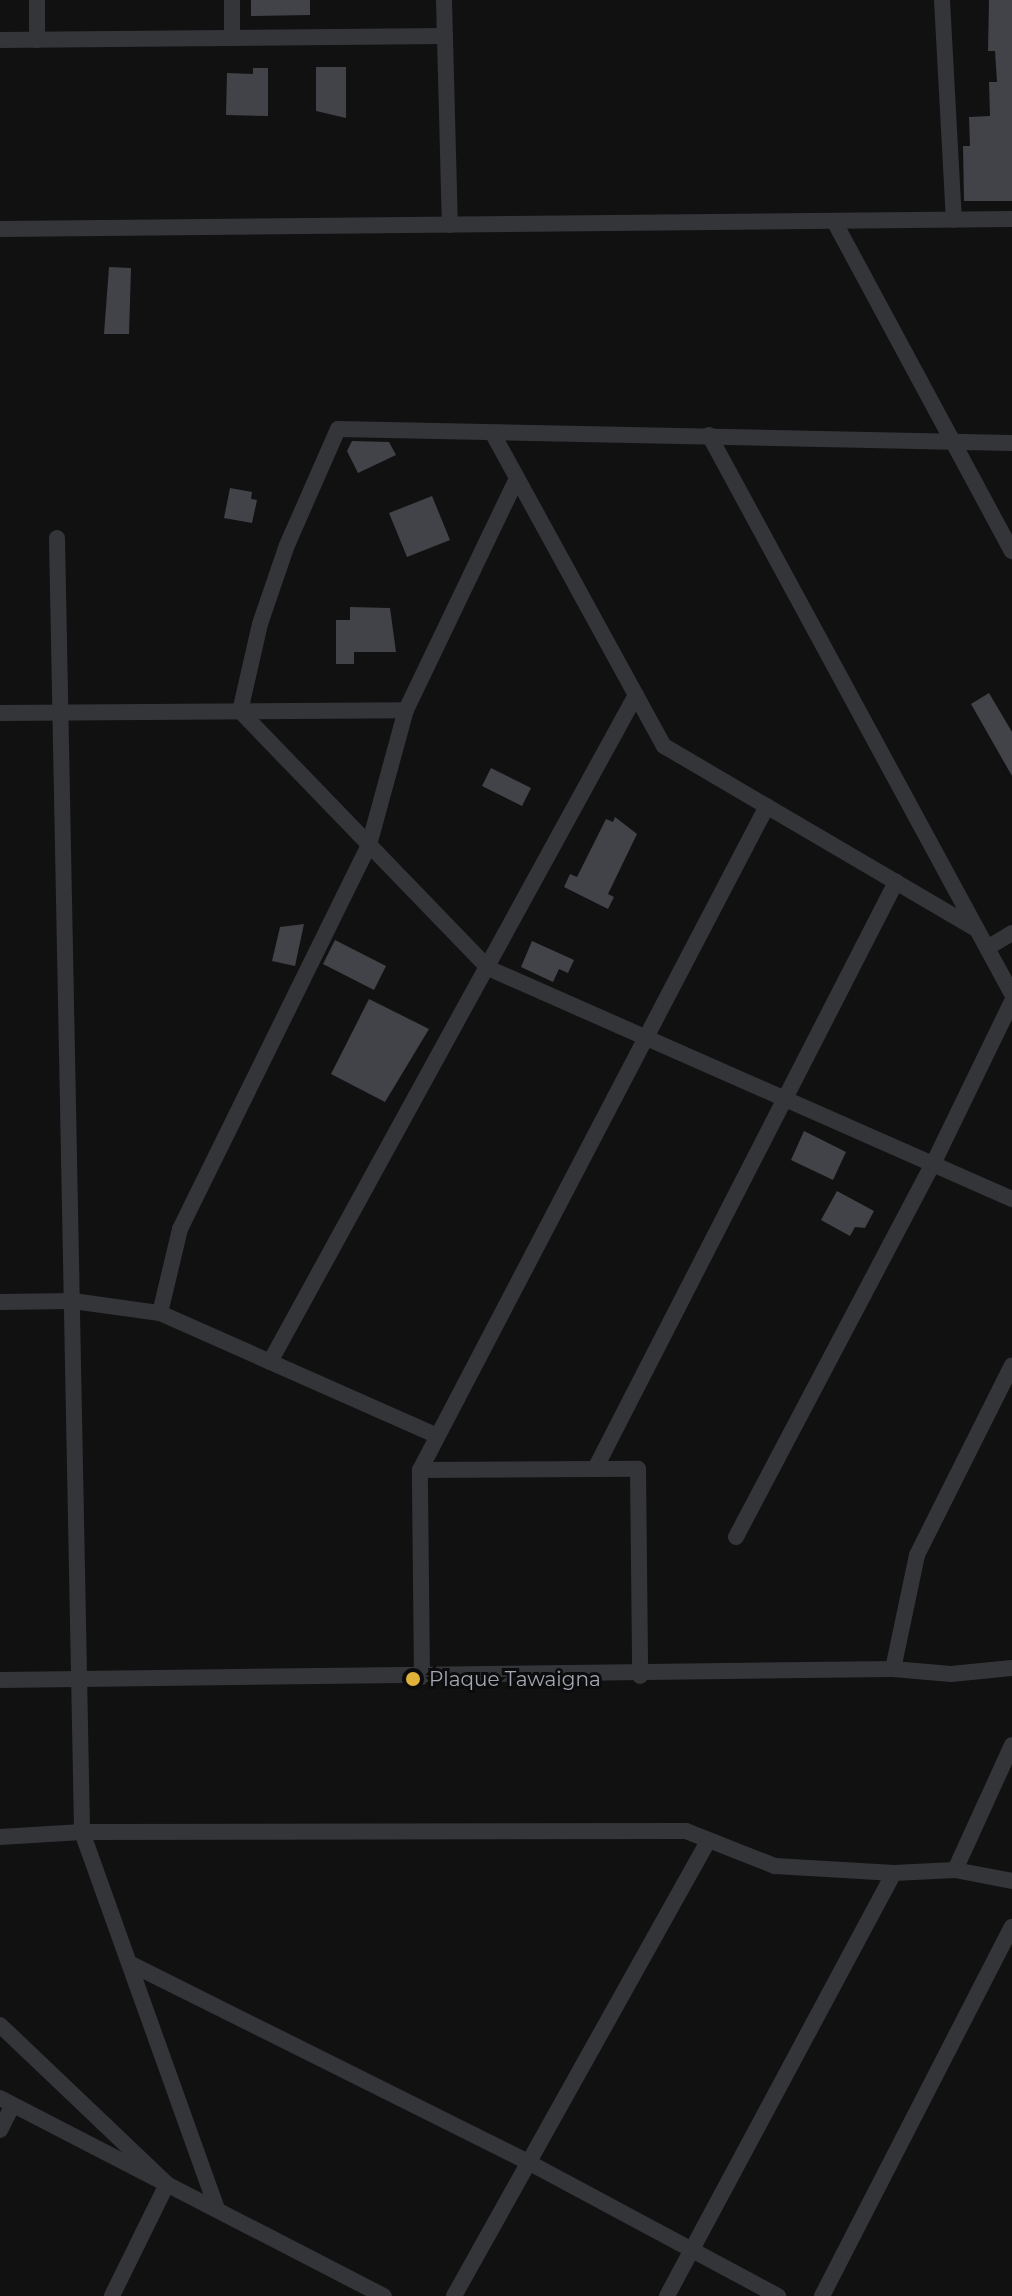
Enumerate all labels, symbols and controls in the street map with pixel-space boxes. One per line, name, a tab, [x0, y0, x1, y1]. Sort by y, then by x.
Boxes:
place label: Plaque Tawaigna	[429, 1667, 601, 1691]
marker: Plaque Tawaigna	[404, 1670, 422, 1688]

